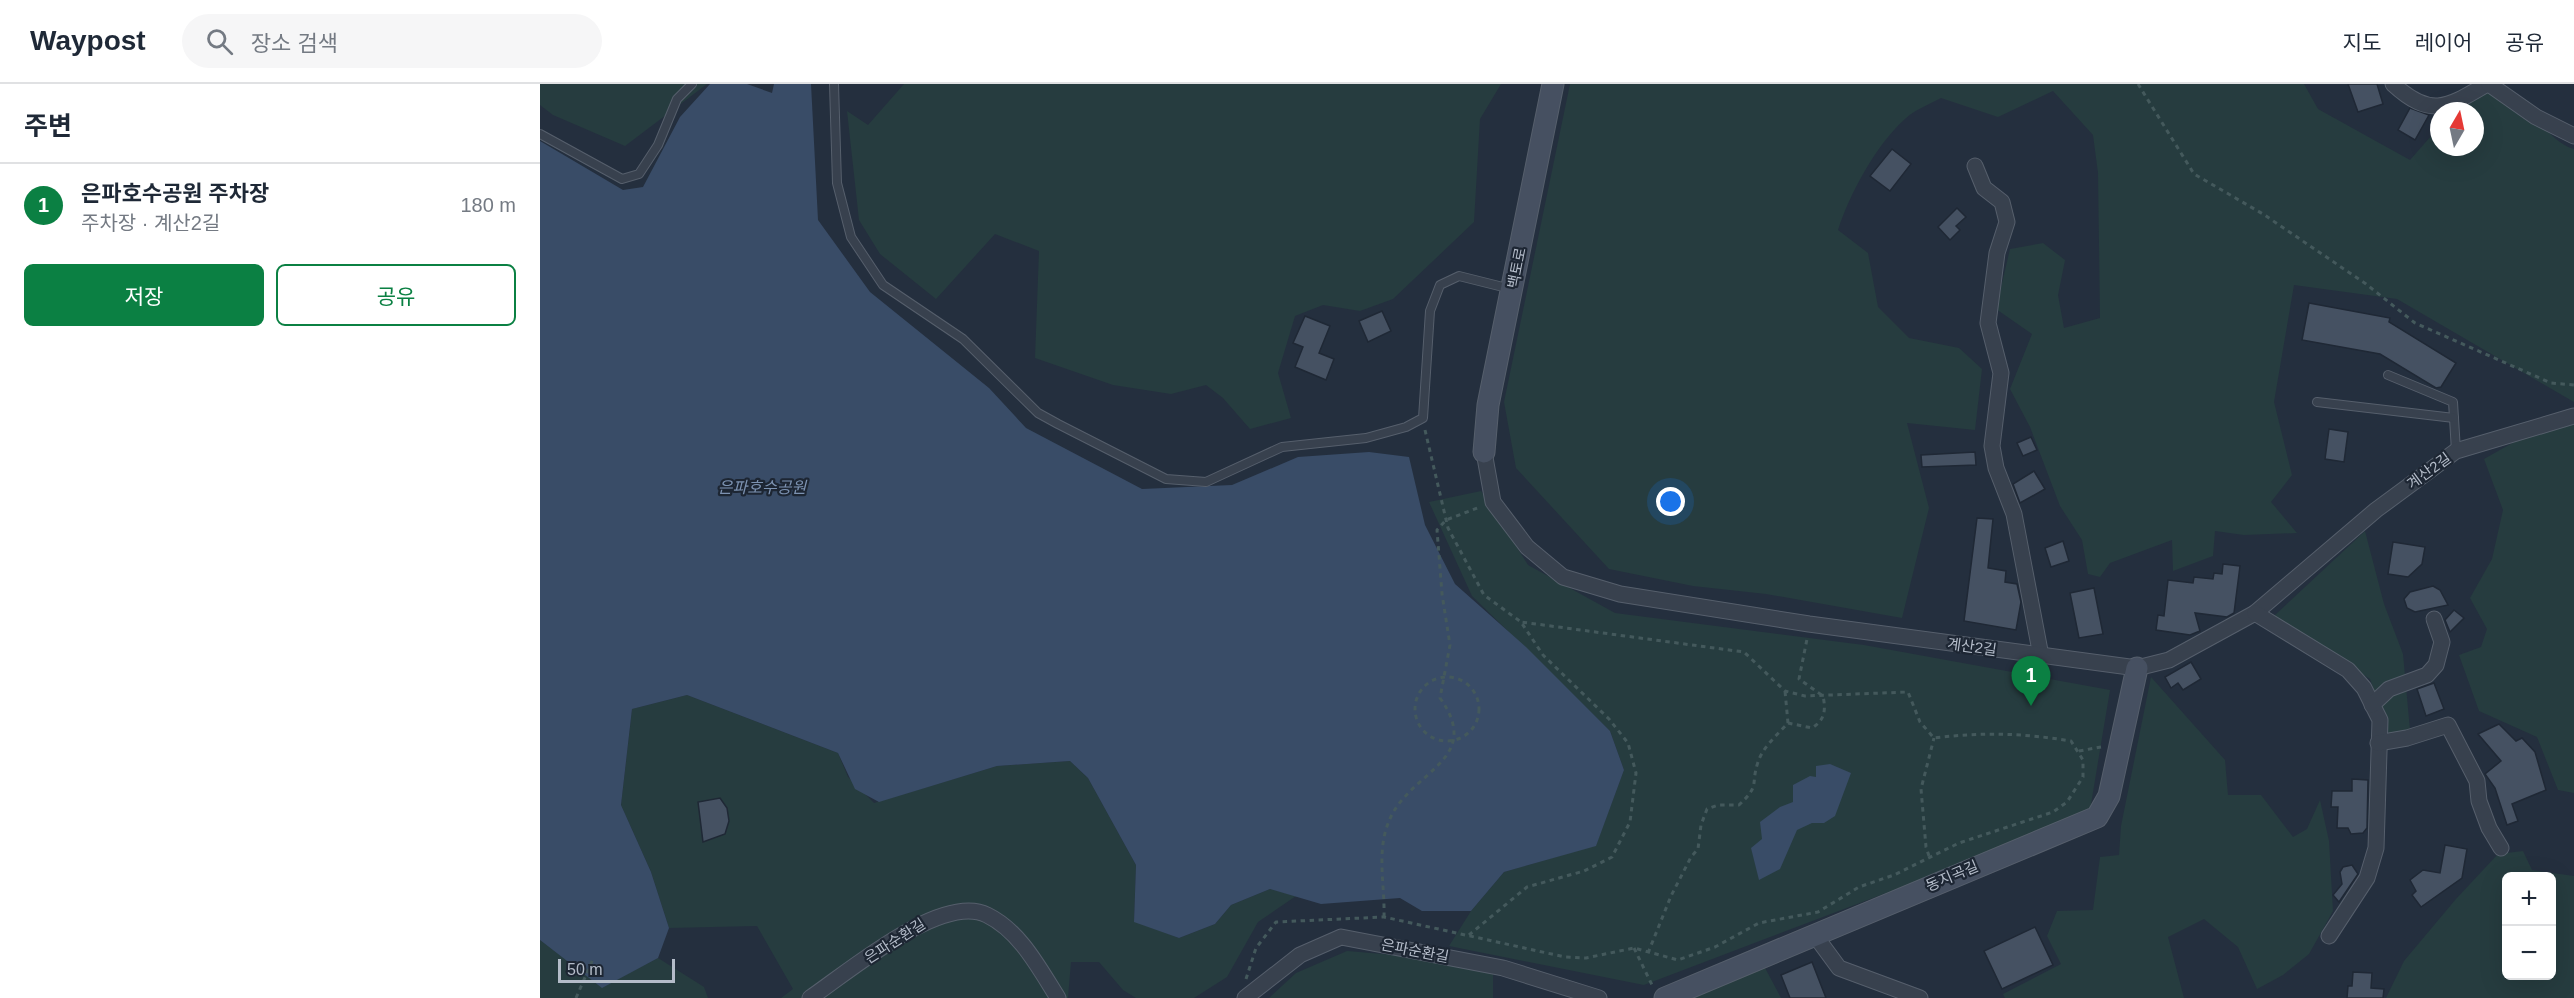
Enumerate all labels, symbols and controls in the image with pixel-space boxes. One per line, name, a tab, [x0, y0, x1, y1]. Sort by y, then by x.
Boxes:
search box	[182, 14, 602, 68]
text: Waypost	[30, 25, 146, 56]
icon: search	[203, 25, 236, 58]
text: 장소 검색	[251, 31, 338, 56]
text: 지도	[2343, 31, 2381, 54]
text: 레이어	[2414, 31, 2472, 54]
text: 공유	[2505, 31, 2544, 54]
north arrow	[2430, 102, 2484, 156]
text: 주변	[24, 111, 72, 141]
text: 은파호수공원 주차장	[81, 181, 269, 206]
text: 1	[38, 194, 49, 216]
text: 180 m	[460, 194, 516, 216]
text: 주차장 · 계산2길	[81, 212, 220, 234]
street label: 백토로	[1504, 246, 1529, 290]
button: 저장	[24, 264, 264, 326]
button: 공유	[276, 264, 516, 326]
street label: 계산2길	[2404, 449, 2454, 492]
water label: 은파호수공원	[718, 479, 807, 496]
your location	[1656, 487, 1685, 516]
street label: 계산2길	[1946, 635, 1998, 658]
pin: 1	[2012, 656, 2050, 706]
street label: 동지곡길	[1923, 857, 1981, 894]
map controls	[2502, 872, 2556, 980]
button: +	[2502, 872, 2556, 926]
street label: 은파순환길	[861, 915, 928, 967]
button: −	[2502, 926, 2556, 980]
street label: 은파순환길	[1380, 936, 1451, 965]
scale bar	[558, 956, 675, 984]
text: 50 m	[567, 961, 603, 978]

